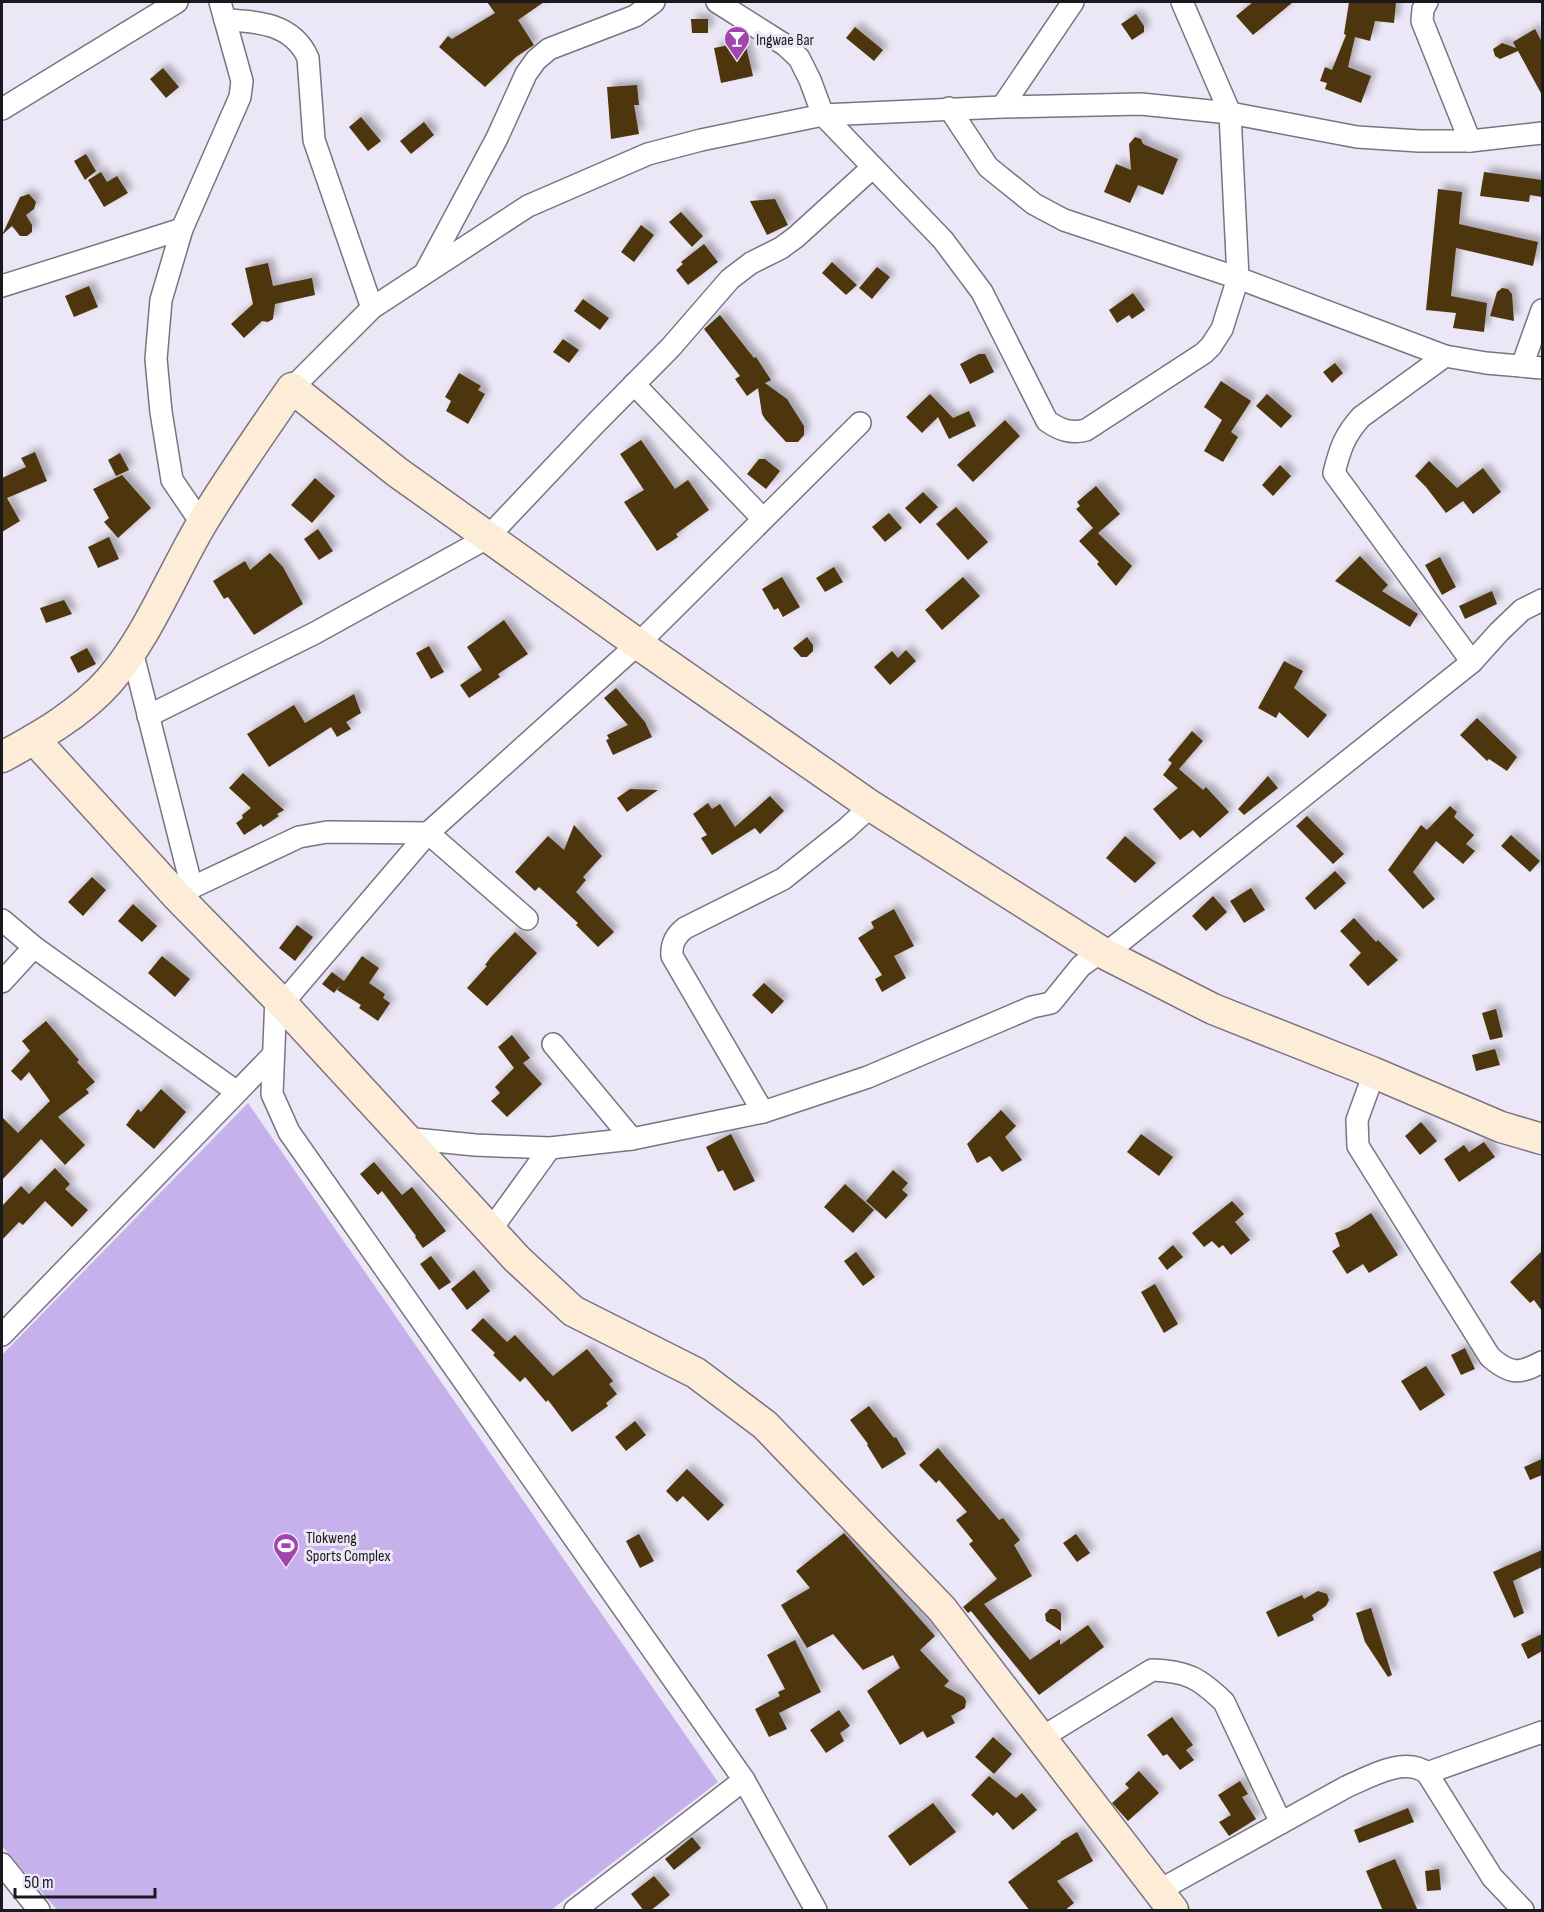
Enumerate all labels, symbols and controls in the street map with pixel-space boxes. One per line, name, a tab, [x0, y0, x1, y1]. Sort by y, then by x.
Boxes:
bar icon: Ingwae Bar	[722, 24, 752, 62]
place label: Ingwae Bar	[756, 31, 815, 50]
place label: Tlokweng Sports Complex	[306, 1529, 390, 1566]
sports icon: Tlokweng Sports Complex	[271, 1531, 301, 1569]
scale bar	[15, 1861, 154, 1899]
text: 50 m	[24, 1872, 54, 1893]

